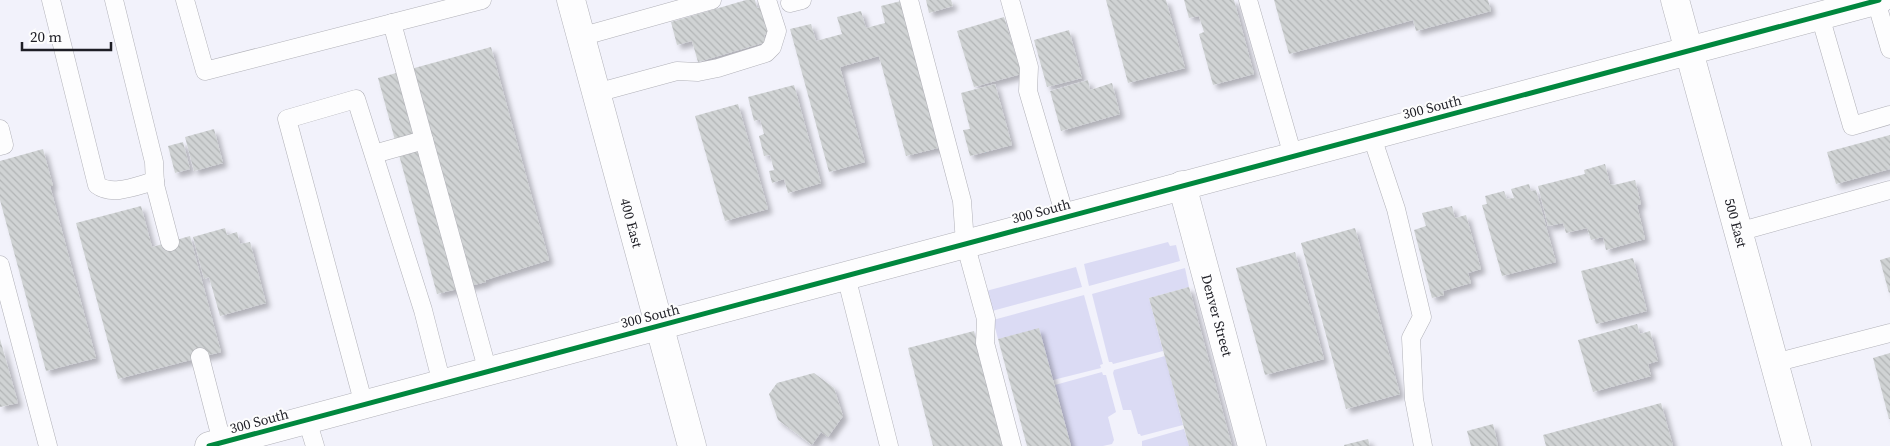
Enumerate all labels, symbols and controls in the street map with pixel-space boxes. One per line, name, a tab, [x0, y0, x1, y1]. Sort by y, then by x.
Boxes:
scale bar	[22, 20, 111, 52]
text: 20 m	[30, 26, 62, 47]
street label: 300 South	[1400, 90, 1464, 124]
street label: 300 South	[1009, 194, 1073, 228]
street label: 400 East	[615, 196, 648, 250]
street label: 500 East	[1720, 196, 1752, 250]
street label: Denver Street	[1196, 272, 1238, 359]
street label: 300 South	[618, 299, 682, 333]
street label: 300 South	[227, 404, 291, 438]

